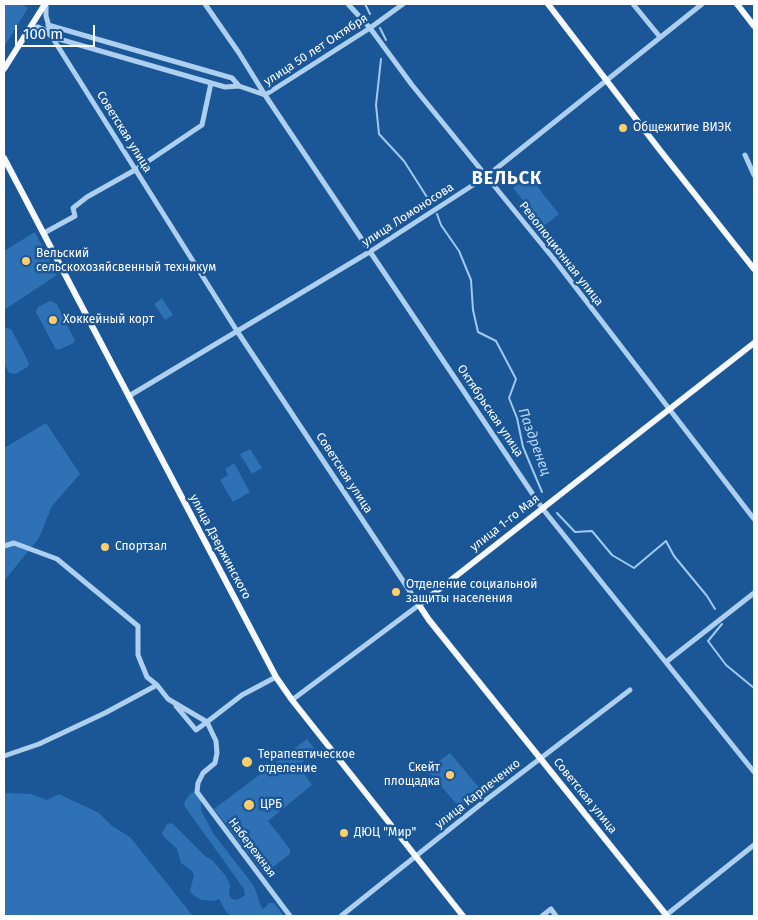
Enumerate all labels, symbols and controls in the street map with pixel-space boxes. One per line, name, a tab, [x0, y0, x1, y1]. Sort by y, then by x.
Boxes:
street label: улица 50 лет Октября	[261, 11, 371, 89]
scale bar	[18, 15, 98, 47]
text: 100 m	[23, 25, 63, 43]
street label: Советская улица	[93, 89, 155, 175]
place label: Общежитие ВИЭК	[633, 121, 731, 135]
marker: Общежитие ВИЭК	[617, 122, 629, 134]
district label: ВЕЛЬСК	[471, 168, 543, 190]
street label: улица Ломоносова	[359, 180, 457, 250]
street label: Революционная улица	[516, 199, 606, 309]
place label: Вельский сельскохозяйсвенный техникум	[36, 247, 216, 275]
marker: Вельский сельскохозяйсвенный техникум	[20, 255, 32, 267]
place label: Хоккейный корт	[63, 313, 154, 327]
marker: Хоккейный корт	[47, 314, 59, 326]
street label: Октябрьская улица	[454, 362, 526, 460]
water label: Паздренец	[514, 406, 554, 478]
street label: Советская улица	[313, 430, 375, 516]
street label: улица 1-го Мая	[467, 491, 543, 555]
street label: улица Дзержинского	[186, 492, 254, 602]
place label: Спортзал	[115, 540, 167, 554]
marker: Спортзал	[99, 541, 111, 553]
place label: Отделение социальной защиты населения	[406, 578, 537, 606]
marker: Отделение социальной защиты населения	[390, 586, 402, 598]
place label: Терапевтическое отделение	[258, 748, 355, 776]
marker: Терапевтическое отделение	[240, 755, 254, 769]
street label: Советская улица	[550, 755, 620, 837]
street label: улица Карпеченко	[432, 756, 524, 832]
place label: Скейт площадка	[384, 761, 440, 789]
marker: Скейт площадка	[444, 769, 456, 781]
marker: ЦРБ	[242, 798, 256, 812]
place label: ЦРБ	[260, 798, 282, 812]
street label: Набережная	[225, 815, 279, 881]
place label: ДЮЦ "Мир"	[354, 826, 416, 840]
marker: ДЮЦ "Мир"	[338, 827, 350, 839]

